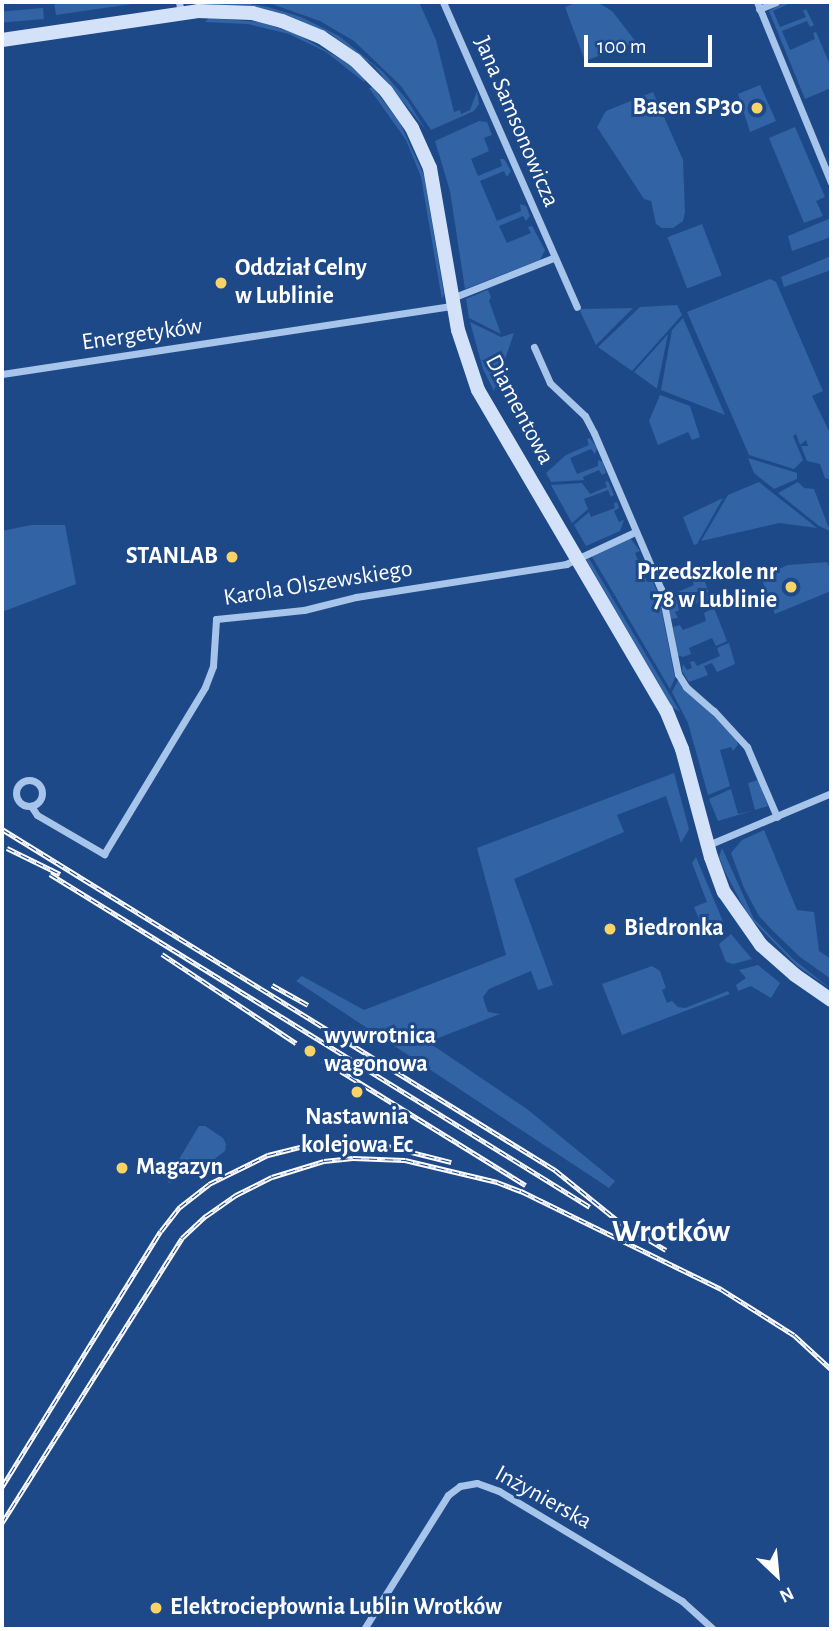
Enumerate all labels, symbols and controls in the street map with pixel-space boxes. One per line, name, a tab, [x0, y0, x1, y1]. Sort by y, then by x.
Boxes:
scale bar	[588, 21, 716, 65]
street label: Jana Samsonowicza	[467, 32, 565, 212]
text: 100 m	[597, 36, 647, 57]
place label: Basen SP30	[633, 94, 743, 122]
marker: Basen SP30	[749, 100, 765, 116]
place label: Oddział Celny w Lublinie	[235, 255, 367, 311]
marker: Oddział Celny w Lublinie	[213, 275, 229, 291]
street label: Energetyków	[80, 312, 204, 358]
street label: Diamentowa	[478, 350, 560, 470]
place label: STANLAB	[126, 543, 218, 571]
marker: STANLAB	[224, 549, 240, 565]
street label: Karola Olszewskiego	[221, 555, 415, 613]
place label: Przedszkole nr 78 w Lublinie	[637, 559, 777, 615]
marker: Przedszkole nr 78 w Lublinie	[783, 579, 799, 595]
place label: Biedronka	[624, 915, 724, 943]
marker: Biedronka	[602, 921, 618, 937]
place label: wywrotnica wagonowa	[324, 1023, 436, 1079]
marker: wywrotnica wagonowa	[302, 1043, 318, 1059]
marker: Nastawnia kolejowa Ec	[349, 1084, 365, 1100]
place label: Nastawnia kolejowa Ec	[301, 1104, 413, 1160]
place label: Magazyn	[136, 1154, 223, 1182]
marker: Magazyn	[114, 1160, 130, 1176]
district label: Wrotków	[612, 1212, 730, 1250]
street label: Inżynierska	[490, 1460, 596, 1536]
north arrow	[742, 1540, 812, 1610]
text: N	[776, 1583, 797, 1606]
place label: Elektrociepłownia Lublin Wrotków	[170, 1594, 502, 1622]
marker: Elektrociepłownia Lublin Wrotków	[148, 1600, 164, 1616]

